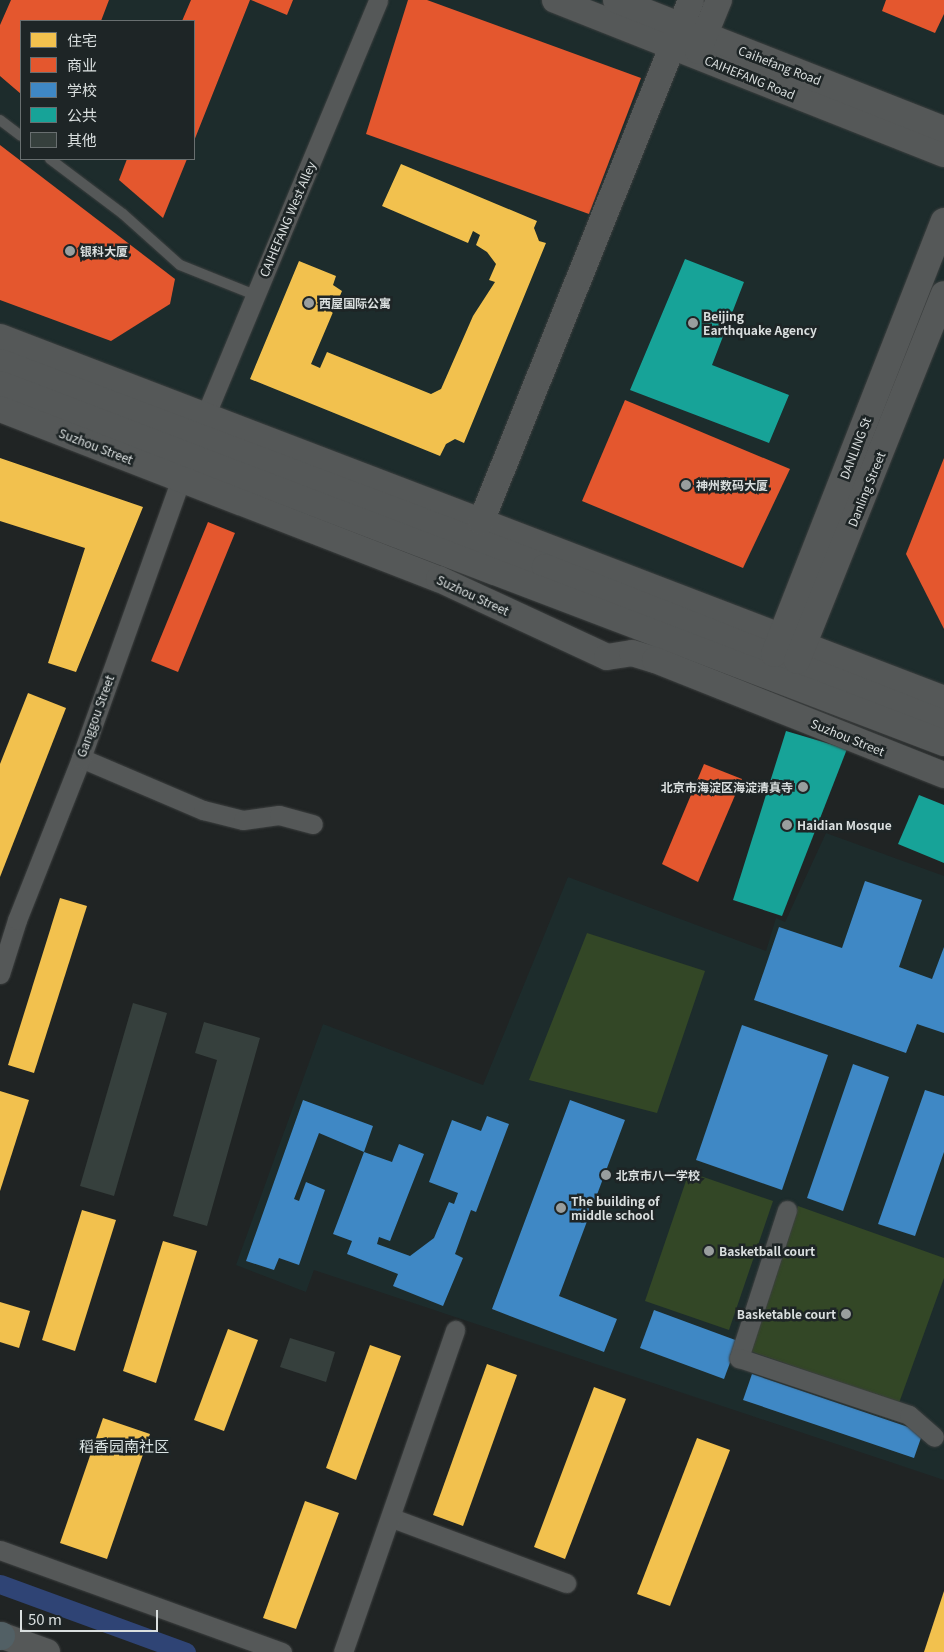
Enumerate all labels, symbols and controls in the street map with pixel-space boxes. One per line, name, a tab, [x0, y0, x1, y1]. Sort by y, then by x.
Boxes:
legend	[20, 20, 195, 160]
text: 住宅	[67, 29, 97, 50]
street label: Caihefang Road	[737, 43, 823, 87]
street label: CAIHEFANG Road	[703, 52, 797, 102]
text: 商业	[67, 54, 97, 75]
text: 学校	[67, 79, 97, 100]
text: 公共	[67, 104, 97, 125]
text: 其他	[67, 129, 97, 150]
street label: CAIHEFANG West Alley	[256, 159, 318, 279]
place label: 银科大厦	[80, 244, 128, 258]
marker: 银科大厦	[64, 245, 76, 257]
place label: 西屋国际公寓	[319, 296, 391, 310]
marker: 西屋国际公寓	[303, 297, 315, 309]
place label: Beijing Earthquake Agency	[703, 309, 817, 337]
marker: Beijing Earthquake Agency	[687, 317, 699, 329]
street label: DANLING St	[837, 415, 873, 481]
street label: Suzhou Street	[57, 425, 135, 467]
street label: Danling Street	[844, 450, 888, 528]
place label: 神州数码大厦	[696, 478, 768, 492]
marker: 神州数码大厦	[680, 479, 692, 491]
street label: Suzhou Street	[435, 572, 511, 618]
street label: Ganggou Street	[73, 673, 117, 759]
street label: Suzhou Street	[809, 716, 887, 758]
place label: 北京市海淀区海淀清真寺	[661, 780, 793, 794]
marker: 北京市海淀区海淀清真寺	[797, 781, 809, 793]
place label: Haidian Mosque	[797, 818, 892, 832]
marker: Haidian Mosque	[781, 819, 793, 831]
place label: 北京市八一学校	[616, 1168, 700, 1182]
marker: 北京市八一学校	[600, 1169, 612, 1181]
place label: The building of middle school	[571, 1194, 659, 1222]
marker: The building of middle school	[555, 1202, 567, 1214]
place label: Basketball court	[719, 1244, 815, 1258]
marker: Basketball court	[703, 1245, 715, 1257]
place label: Basketable court	[737, 1307, 836, 1321]
marker: Basketable court	[840, 1308, 852, 1320]
district label: 稻香园南社区	[79, 1437, 169, 1455]
scale bar	[22, 1600, 160, 1632]
text: 50 m	[28, 1608, 62, 1629]

